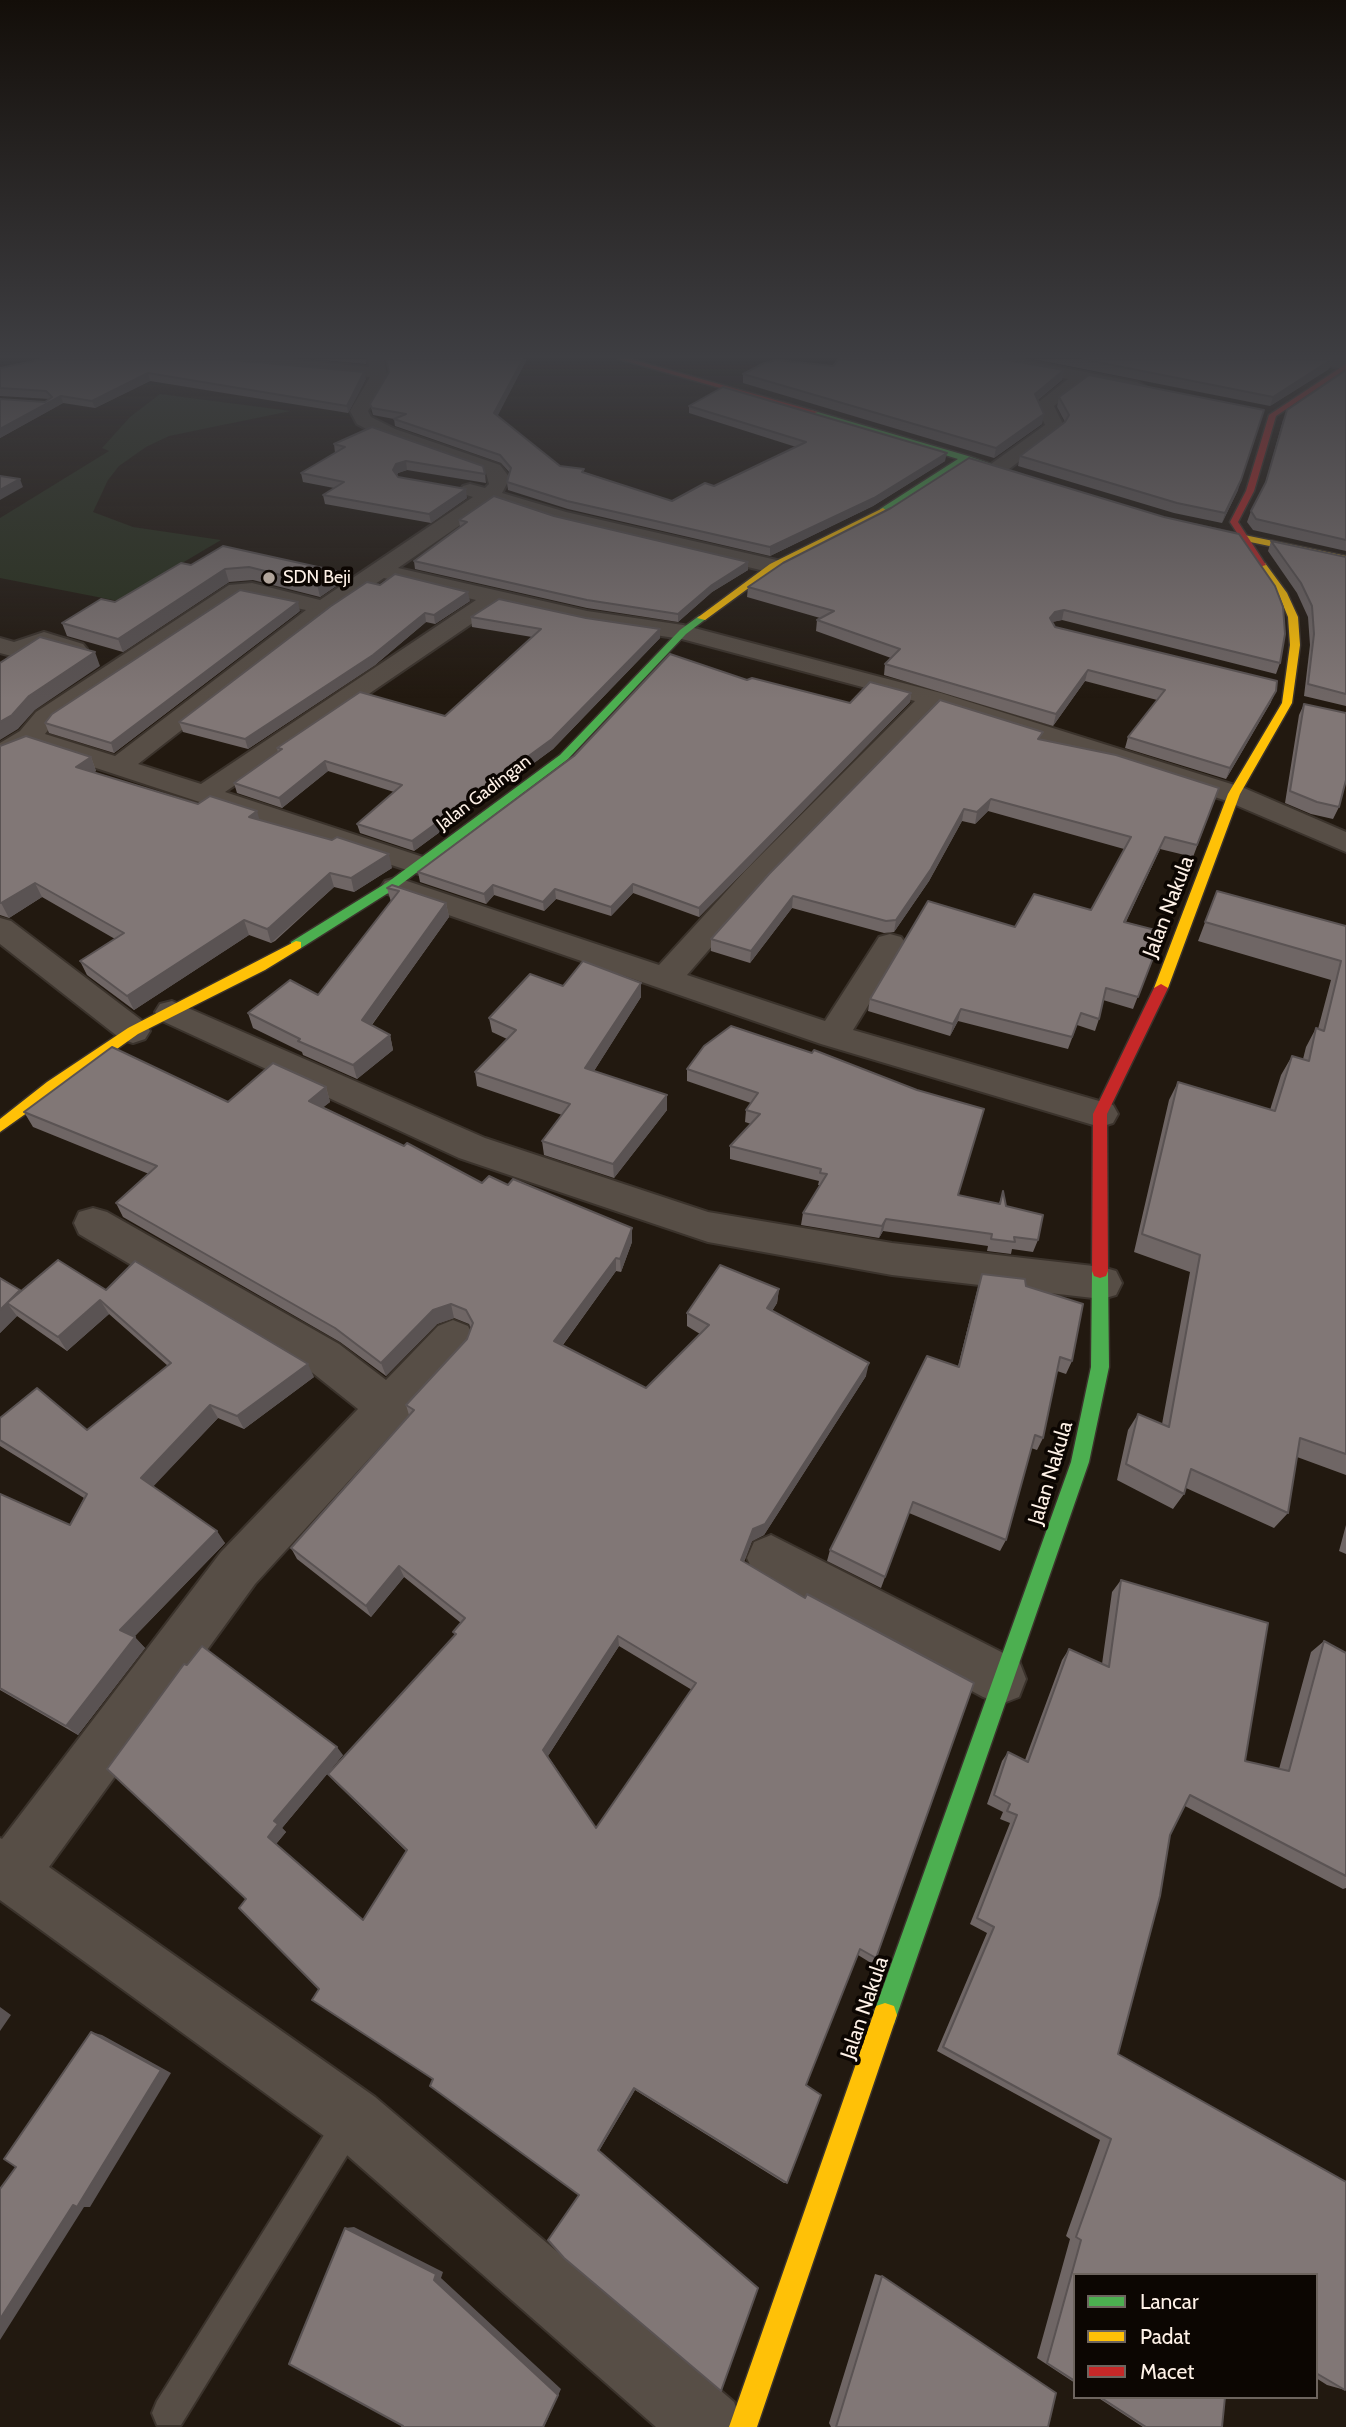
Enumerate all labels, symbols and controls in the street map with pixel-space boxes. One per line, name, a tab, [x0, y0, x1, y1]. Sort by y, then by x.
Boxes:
place label: SDN Beji	[283, 567, 351, 589]
marker: SDN Beji	[261, 570, 277, 586]
street label: Jalan Gadingan	[433, 751, 535, 835]
street label: Jalan Nakula	[1138, 853, 1200, 961]
street label: Jalan Nakula	[1023, 1418, 1079, 1528]
street label: Jalan Nakula	[836, 1953, 894, 2063]
legend	[1073, 2273, 1318, 2399]
text: Lancar	[1140, 2289, 1199, 2314]
text: Padat	[1140, 2324, 1190, 2349]
text: Macet	[1140, 2359, 1194, 2384]

